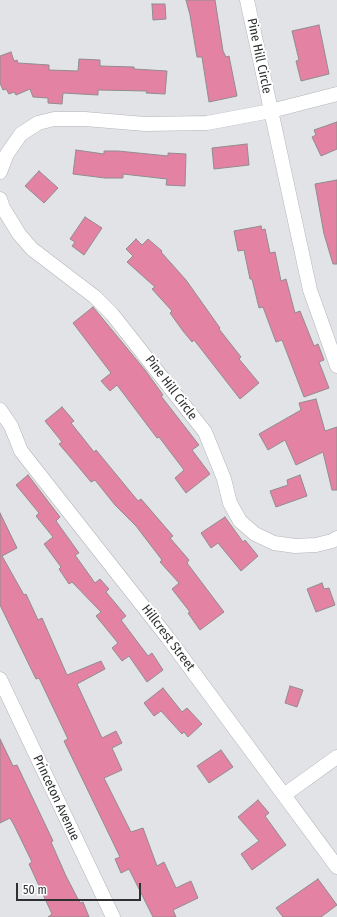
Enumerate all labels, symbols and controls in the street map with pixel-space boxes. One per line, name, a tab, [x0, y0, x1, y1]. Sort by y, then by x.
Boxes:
street label: Pine Hill Circle	[243, 17, 275, 95]
street label: Pine Hill Circle	[142, 353, 200, 423]
street label: Hillcrest Street	[138, 602, 198, 674]
street label: Princeton Avenue	[29, 753, 83, 843]
scale bar	[18, 875, 143, 901]
text: 50 m	[23, 883, 47, 897]

